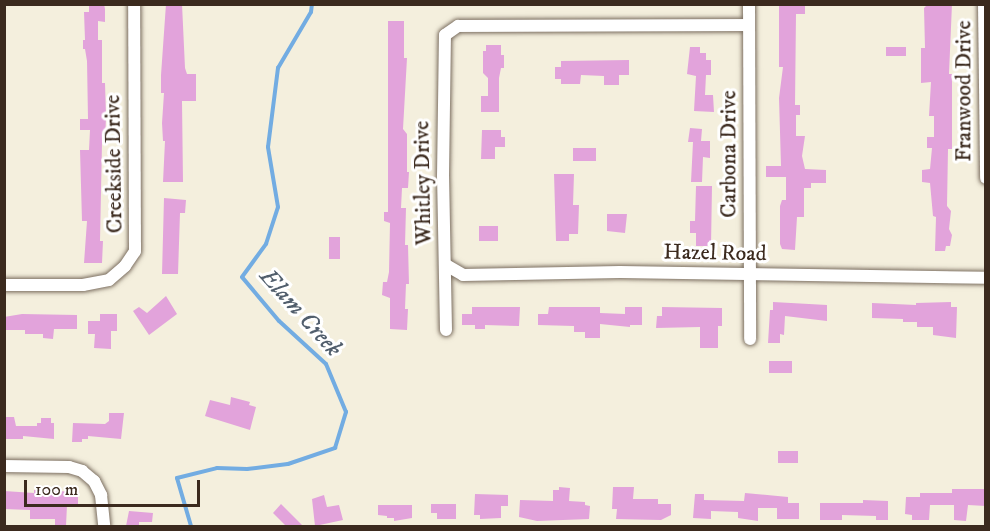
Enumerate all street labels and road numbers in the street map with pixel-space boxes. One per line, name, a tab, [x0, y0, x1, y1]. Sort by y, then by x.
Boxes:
street label: Franwood Drive	[951, 20, 977, 162]
street label: Carbona Drive	[716, 90, 742, 218]
street label: Creekside Drive	[100, 94, 128, 234]
street label: Whitley Drive	[409, 120, 437, 246]
street label: Hazel Road	[663, 239, 767, 267]

